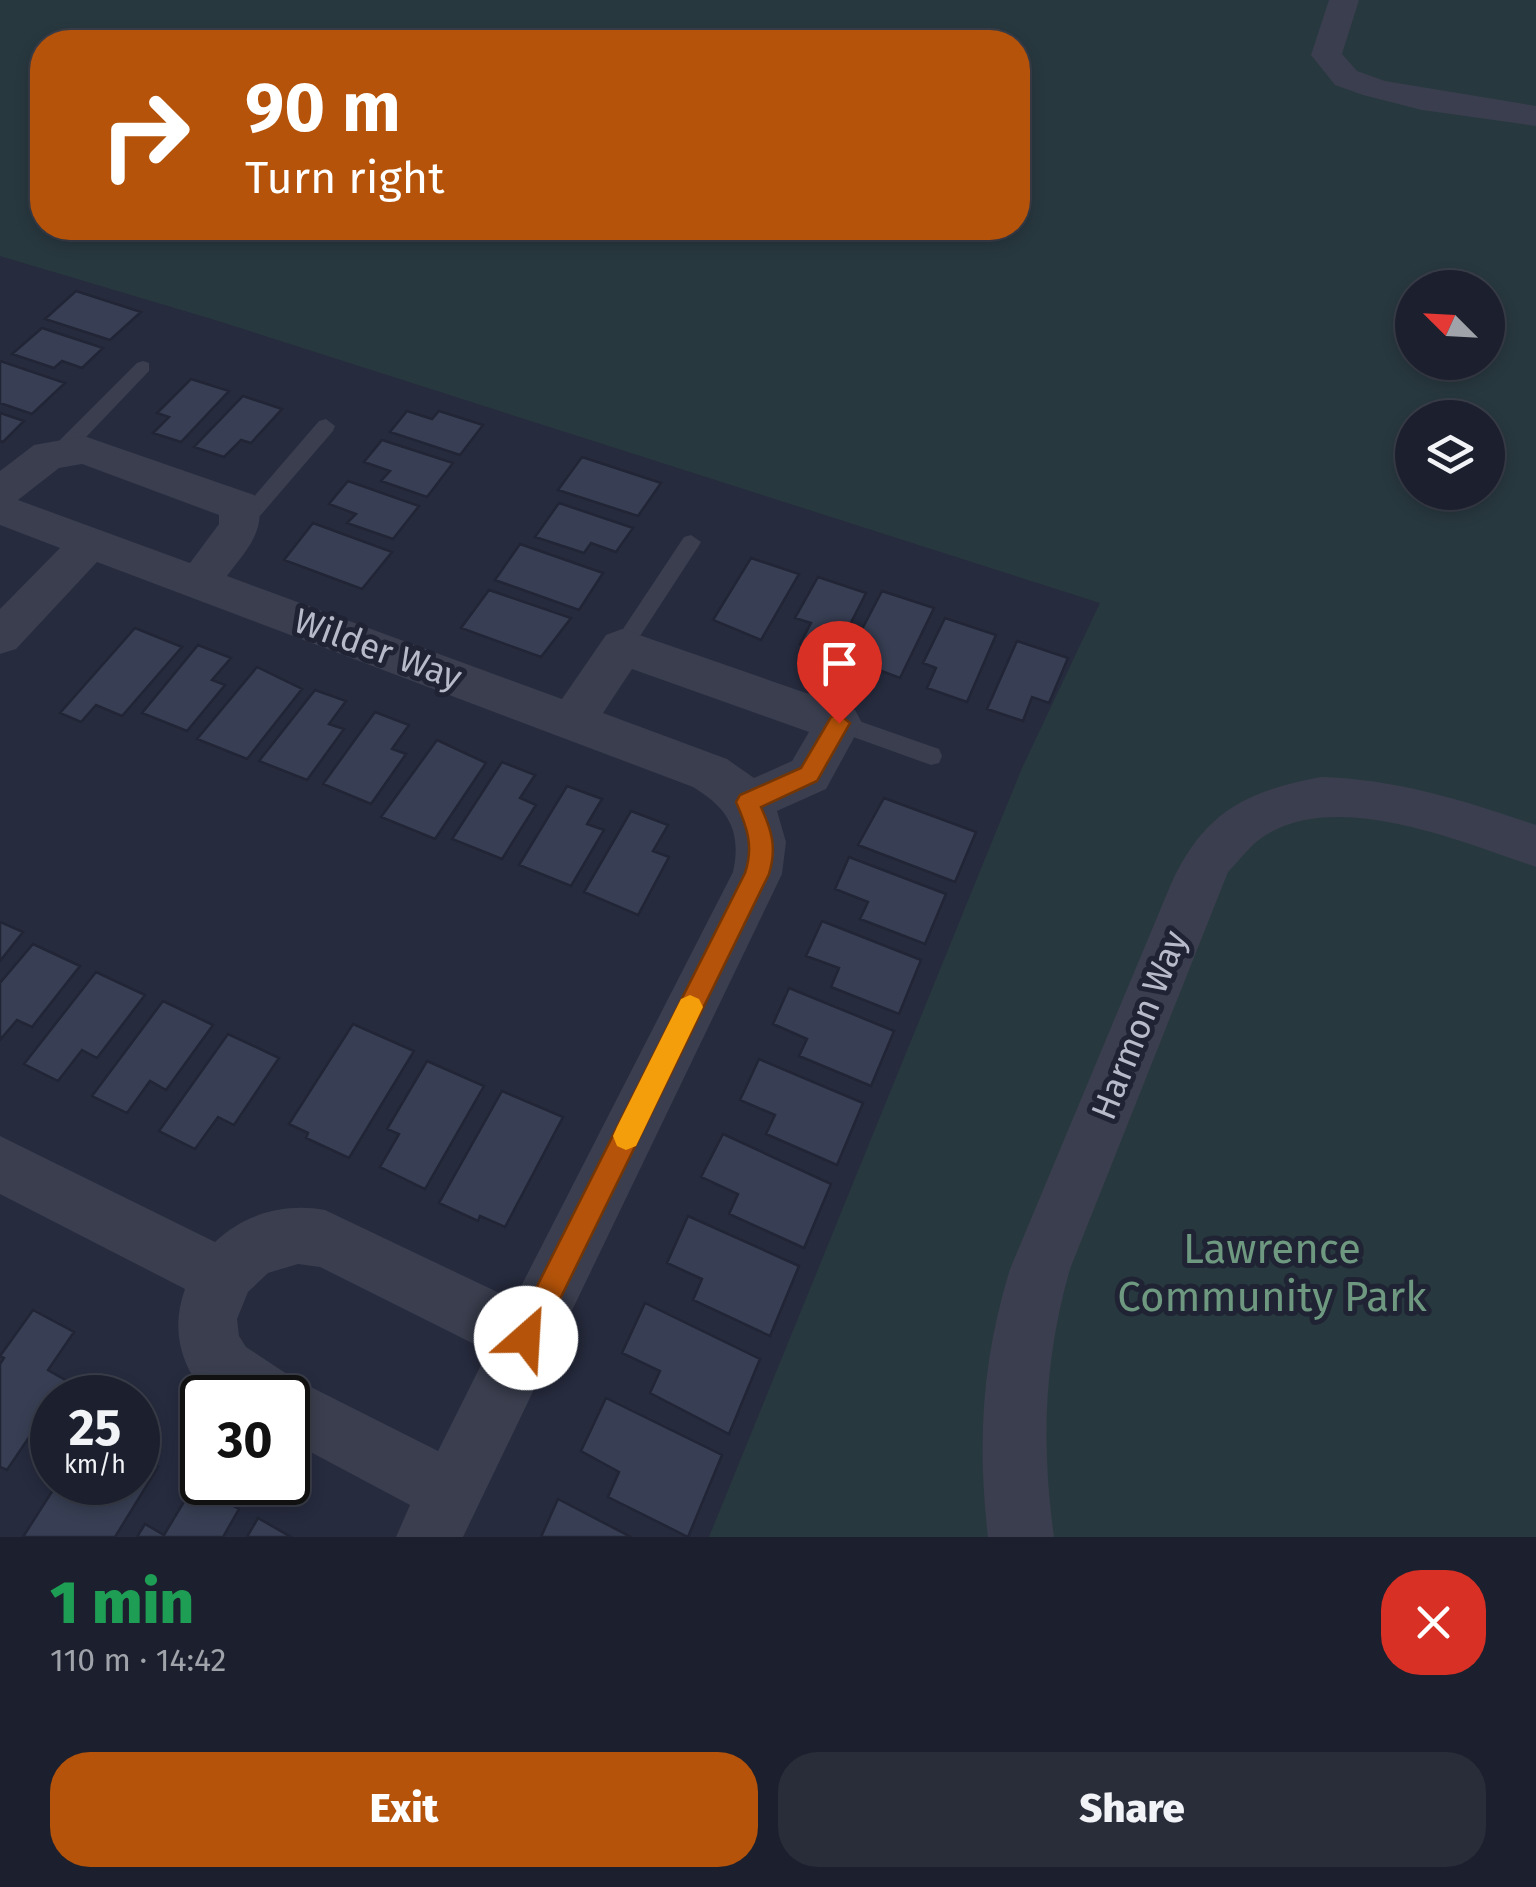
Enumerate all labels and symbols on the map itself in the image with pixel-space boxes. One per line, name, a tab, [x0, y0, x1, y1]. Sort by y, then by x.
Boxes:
north arrow	[1395, 270, 1505, 380]
street label: Wilder Way	[288, 599, 468, 699]
pin	[797, 621, 882, 724]
street label: Harmon Way	[1082, 924, 1196, 1126]
park label: Lawrence Community Park	[1117, 1224, 1427, 1322]
position arrow	[474, 1286, 578, 1390]
speed limit sign: 30	[180, 1375, 310, 1505]

